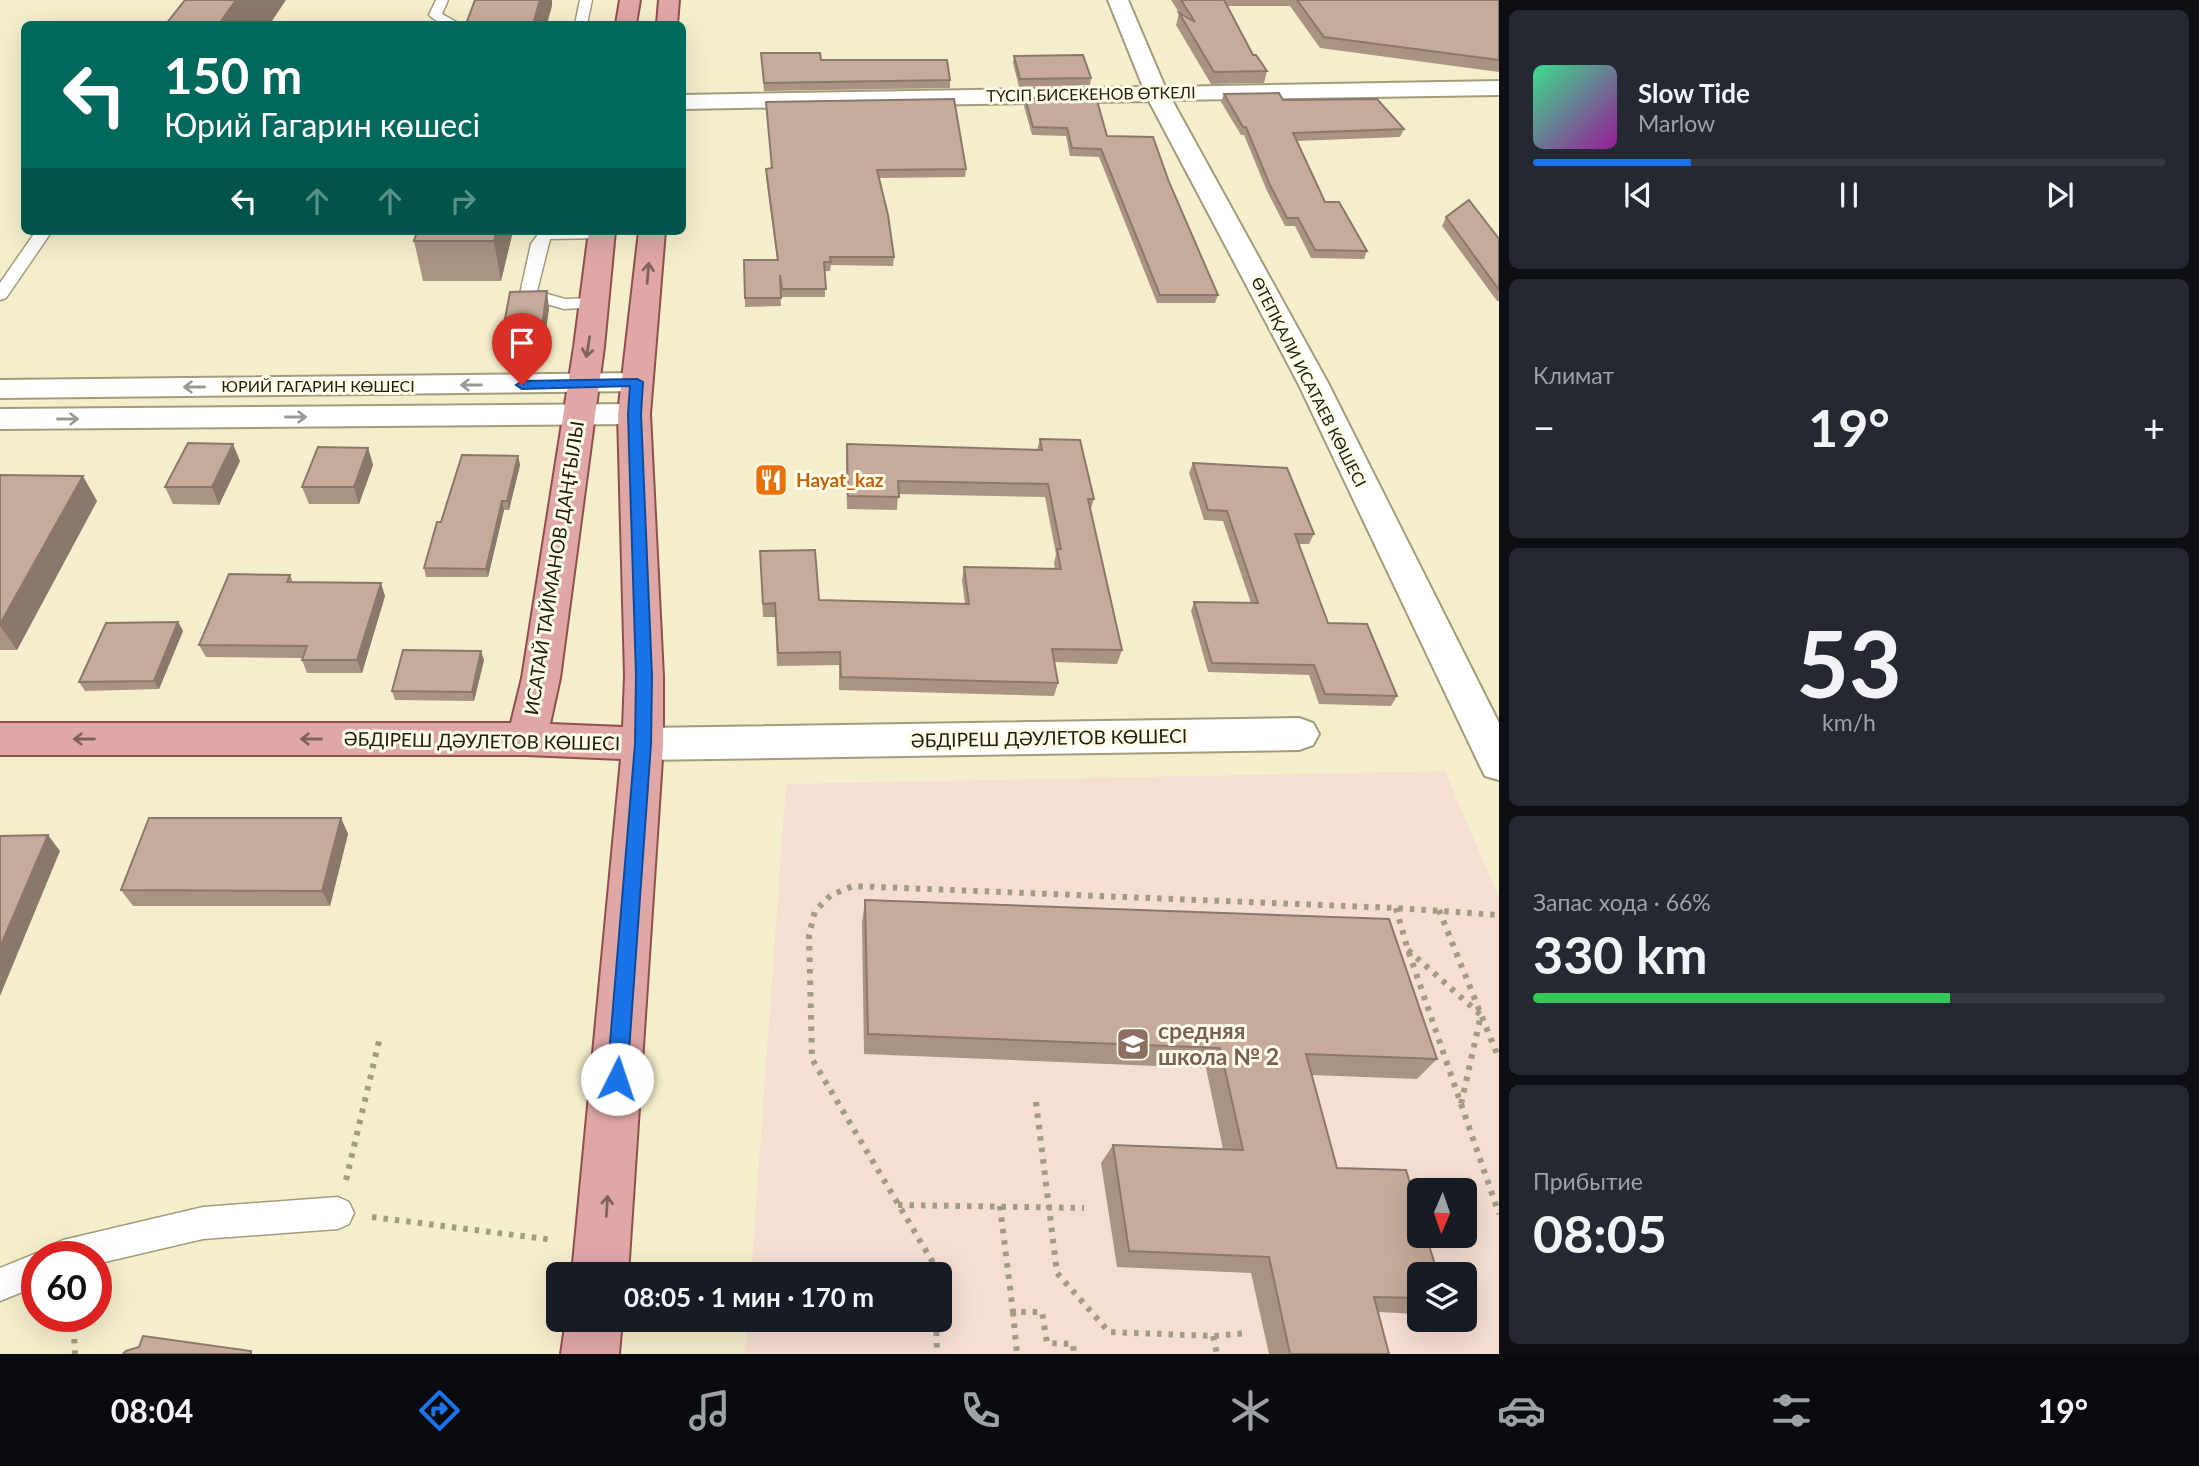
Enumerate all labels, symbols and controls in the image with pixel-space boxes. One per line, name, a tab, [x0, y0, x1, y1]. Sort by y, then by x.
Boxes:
text: 150 m	[164, 46, 302, 104]
icon: left	[49, 49, 140, 140]
text: Slow Tide	[1638, 77, 1750, 109]
street label: ТҮСІП БИСЕКЕНОВ ӨТКЕЛІ	[986, 82, 1196, 105]
text: Юрий Гагарин көшесі	[164, 105, 480, 144]
text: Marlow	[1638, 109, 1715, 137]
icon: previous	[1619, 176, 1657, 214]
icon: pause	[1830, 176, 1868, 214]
icon: next	[2041, 176, 2079, 214]
icon: left	[225, 182, 263, 220]
icon: ahead	[298, 182, 336, 220]
icon: ahead	[371, 182, 409, 220]
icon: right	[444, 182, 482, 220]
one-way arrow	[642, 262, 655, 285]
street label: ӨТЕПҚАЛИ ИСАТАЕВ КӨШЕСІ	[1248, 274, 1371, 490]
pin	[492, 313, 552, 385]
icon: arrive	[503, 324, 541, 362]
one-way arrow	[581, 335, 594, 358]
text: Климат	[1533, 361, 1614, 389]
street label: ЮРИЙ ГАГАРИН КӨШЕСІ	[221, 376, 415, 395]
one-way arrow	[459, 378, 482, 392]
one-way arrow	[183, 380, 206, 394]
text: 19°	[1808, 396, 1890, 458]
text: −	[1533, 404, 1555, 450]
text: +	[2143, 404, 2165, 450]
one-way arrow	[284, 411, 307, 424]
one-way arrow	[56, 412, 79, 426]
street label: ИСАТАЙ ТАЙМАНОВ ДАҢҒЫЛЫ	[519, 419, 588, 717]
restaurant icon: Hayat_kaz	[752, 461, 790, 499]
place label: Hayat_kaz	[796, 468, 884, 491]
text: 53	[1796, 608, 1902, 717]
text: km/h	[1822, 708, 1876, 736]
street label: ӘБДІРЕШ ДӘУЛЕТОВ КӨШЕСІ	[911, 724, 1187, 751]
street label: ӘБДІРЕШ ДӘУЛЕТОВ КӨШЕСІ	[344, 727, 620, 754]
one-way arrow	[73, 732, 96, 746]
one-way arrow	[300, 732, 323, 746]
text: Запас хода · 66%	[1533, 888, 1711, 916]
text: 330 km	[1533, 923, 1707, 985]
place label: cредняя школа № 2	[1158, 1016, 1279, 1070]
school or university icon: cредняя школа № 2	[1114, 1025, 1152, 1063]
position arrow	[580, 1042, 654, 1116]
text: Прибытие	[1533, 1167, 1643, 1195]
north arrow	[1407, 1178, 1477, 1248]
map controls	[1407, 1178, 1477, 1332]
one-way arrow	[601, 1195, 614, 1218]
text: 08:05	[1533, 1202, 1667, 1264]
speed limit sign: 60	[21, 1241, 112, 1332]
button: layers	[1407, 1262, 1477, 1332]
text: 08:05 · 1 мин · 170 m	[624, 1281, 874, 1313]
icon: directions	[415, 1386, 464, 1435]
icon: music	[685, 1386, 734, 1435]
icon: phone	[956, 1386, 1005, 1435]
icon: climate	[1226, 1386, 1275, 1435]
icon: car	[1497, 1386, 1546, 1435]
icon: filters	[1767, 1386, 1816, 1435]
text: 08:04	[111, 1391, 193, 1430]
text: 19°	[2038, 1391, 2088, 1430]

